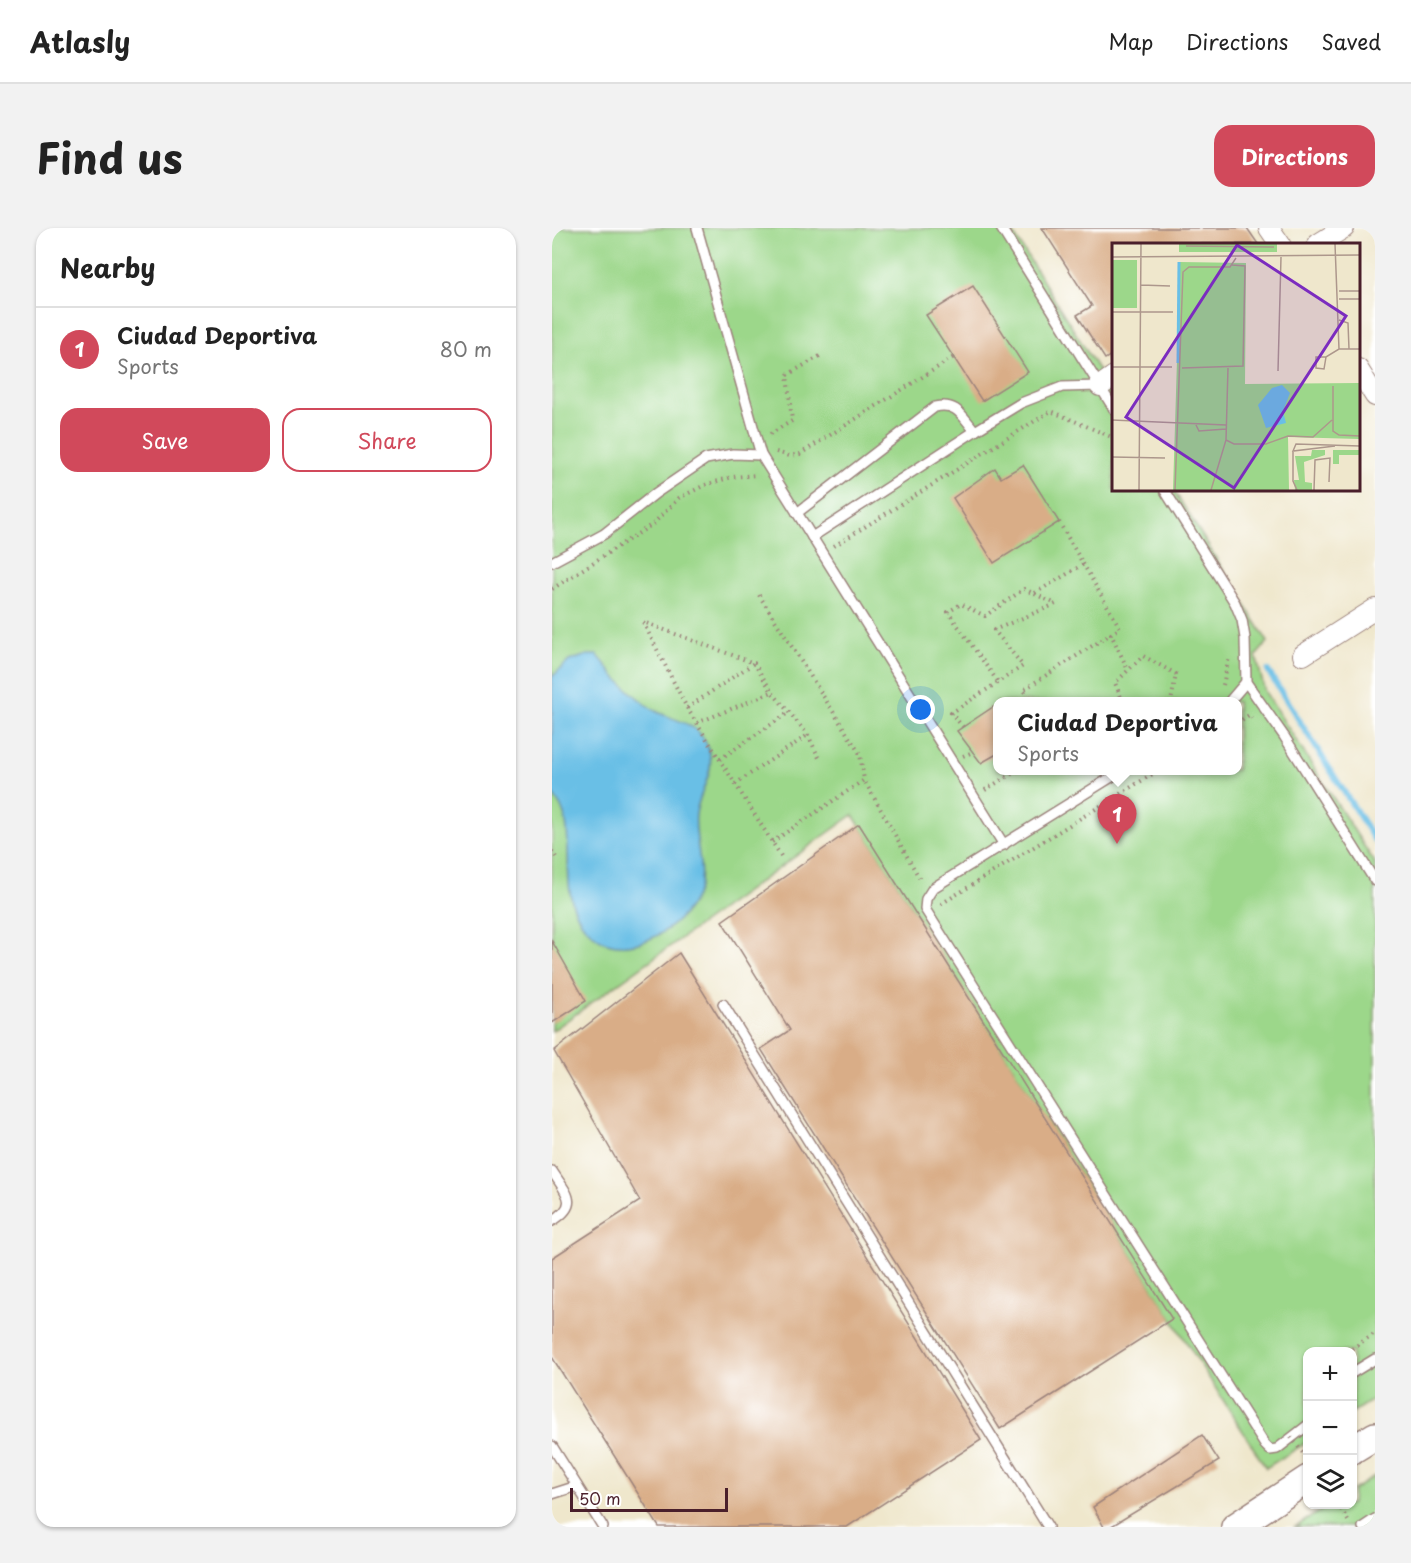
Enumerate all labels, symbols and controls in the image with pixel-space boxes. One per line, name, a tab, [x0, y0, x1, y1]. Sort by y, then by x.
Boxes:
text: Atlasly	[30, 20, 130, 63]
text: Map	[1108, 25, 1153, 57]
text: Directions	[1186, 25, 1288, 57]
text: Saved	[1321, 25, 1381, 57]
text: Find us	[36, 125, 183, 188]
button: Directions	[1214, 125, 1375, 187]
inset map	[1112, 243, 1360, 490]
text: Nearby	[60, 248, 155, 287]
text: Ciudad Deportiva	[117, 318, 317, 351]
text: 1	[75, 334, 84, 364]
text: 80 m	[440, 334, 492, 364]
text: Sports	[117, 351, 179, 381]
button: Save	[60, 408, 270, 472]
button: Share	[282, 408, 492, 472]
your location	[906, 695, 935, 724]
popup	[993, 697, 1242, 775]
text: Ciudad Deportiva	[1017, 705, 1218, 738]
text: Sports	[1017, 738, 1079, 768]
pin: 1	[1098, 794, 1136, 844]
map controls	[1303, 1347, 1357, 1509]
button: +	[1303, 1347, 1357, 1401]
button: −	[1303, 1401, 1357, 1455]
button: layers	[1303, 1455, 1357, 1509]
scale bar	[570, 1485, 728, 1512]
text: 50 m	[579, 1486, 620, 1510]

